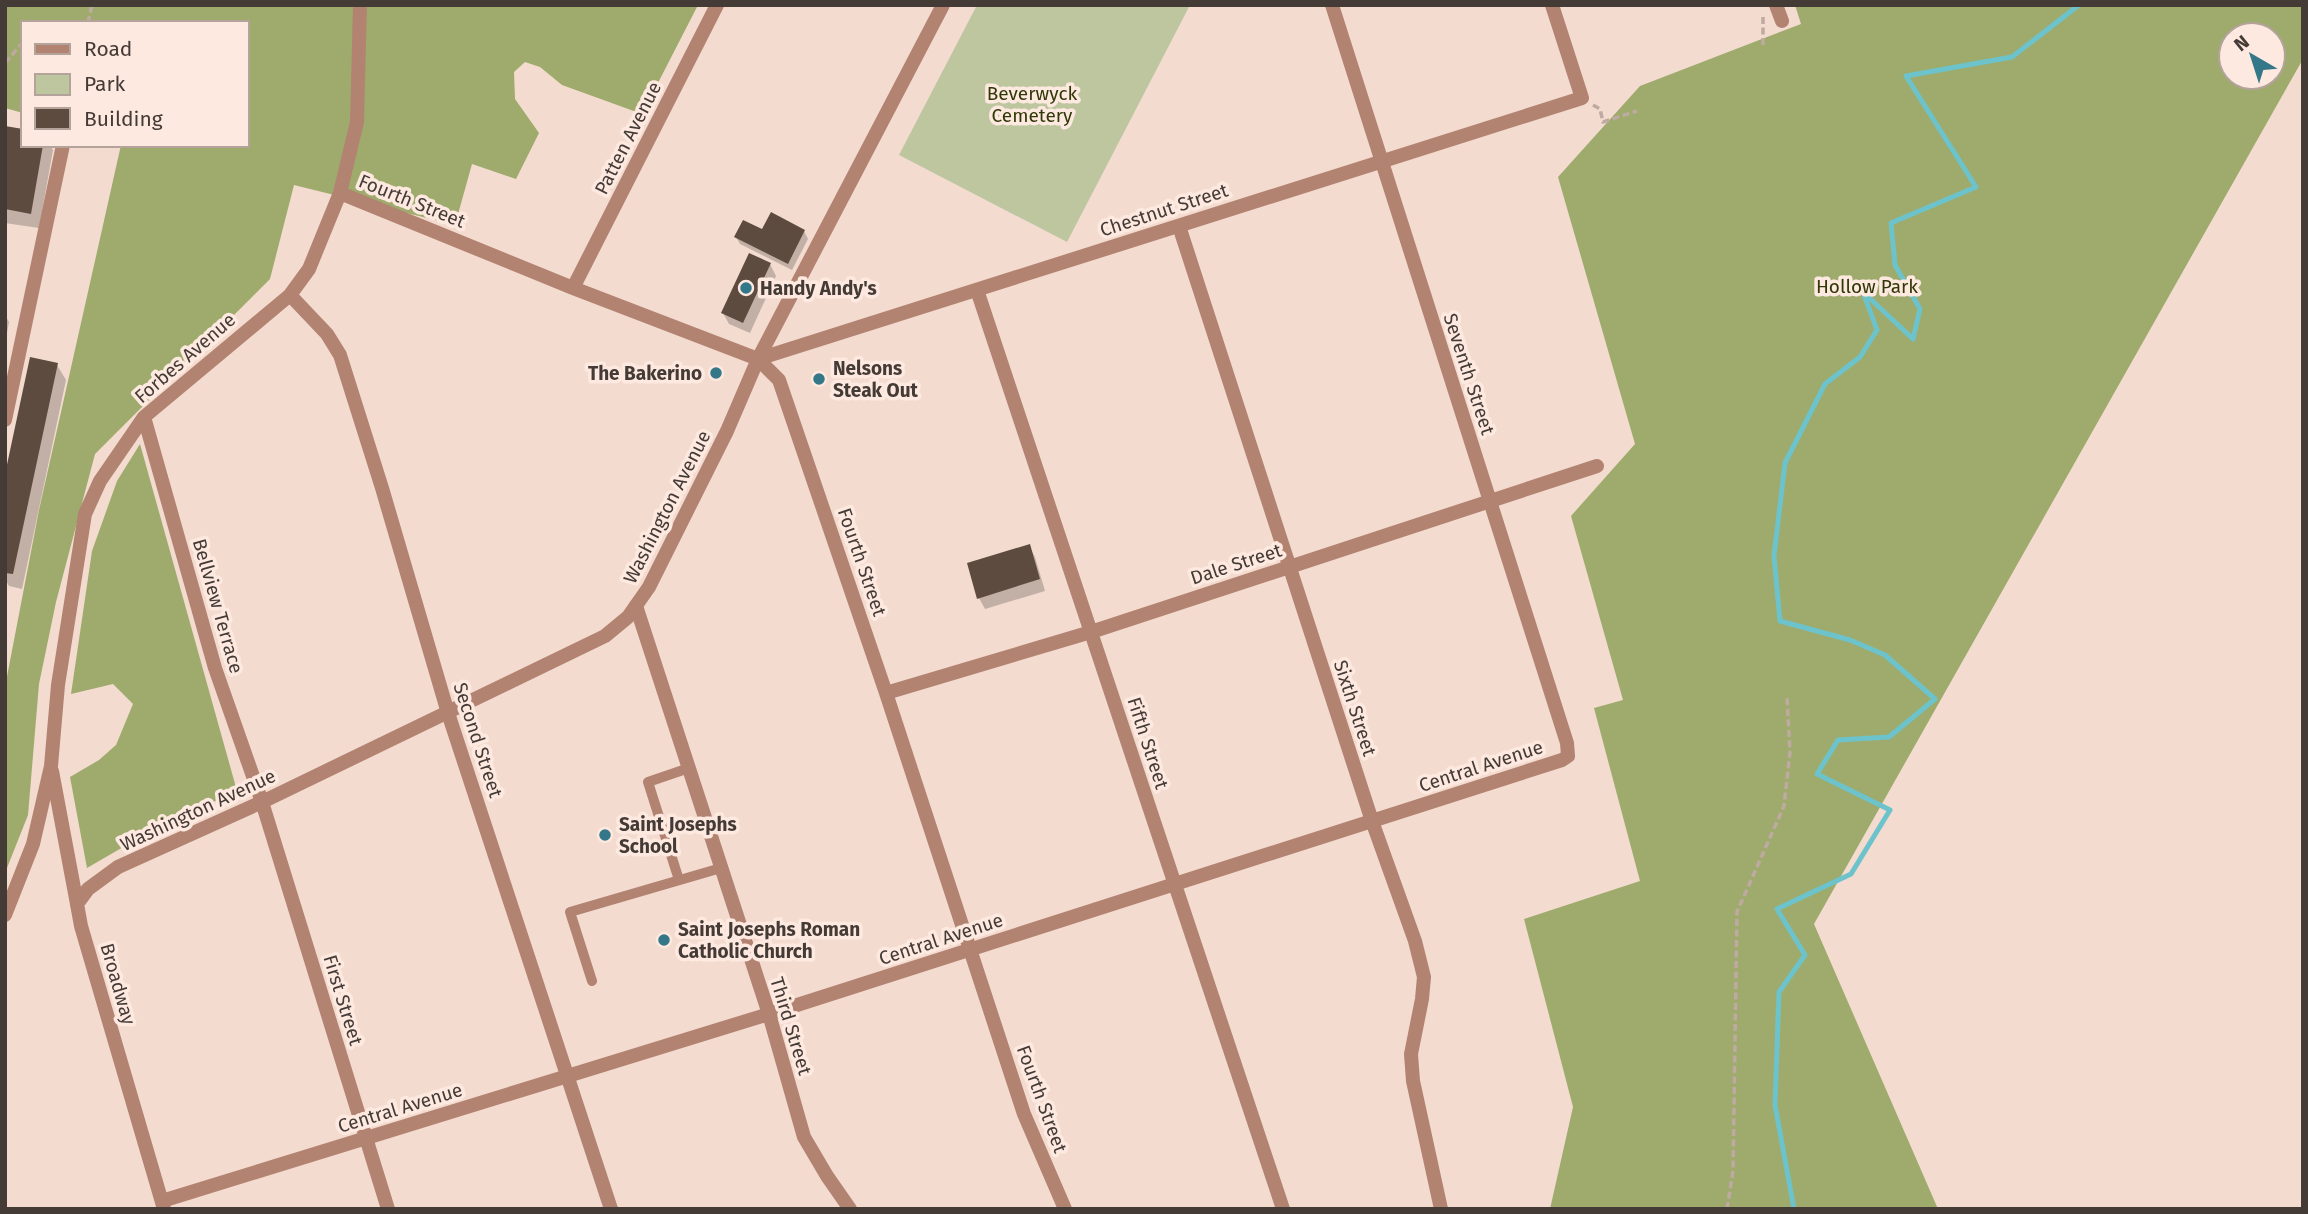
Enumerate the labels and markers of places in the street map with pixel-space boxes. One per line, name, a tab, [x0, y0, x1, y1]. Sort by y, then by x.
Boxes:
place label: Handy Andy's	[760, 277, 877, 300]
marker: Handy Andy's	[738, 280, 754, 296]
place label: Nelsons Steak Out	[833, 357, 919, 402]
place label: The Bakerino	[588, 362, 702, 385]
marker: The Bakerino	[708, 365, 724, 381]
marker: Nelsons Steak Out	[811, 371, 827, 387]
place label: Saint Josephs School	[619, 813, 737, 858]
marker: Saint Josephs School	[597, 827, 613, 843]
place label: Saint Josephs Roman Catholic Church	[678, 918, 860, 963]
marker: Saint Josephs Roman Catholic Church	[656, 932, 672, 948]

